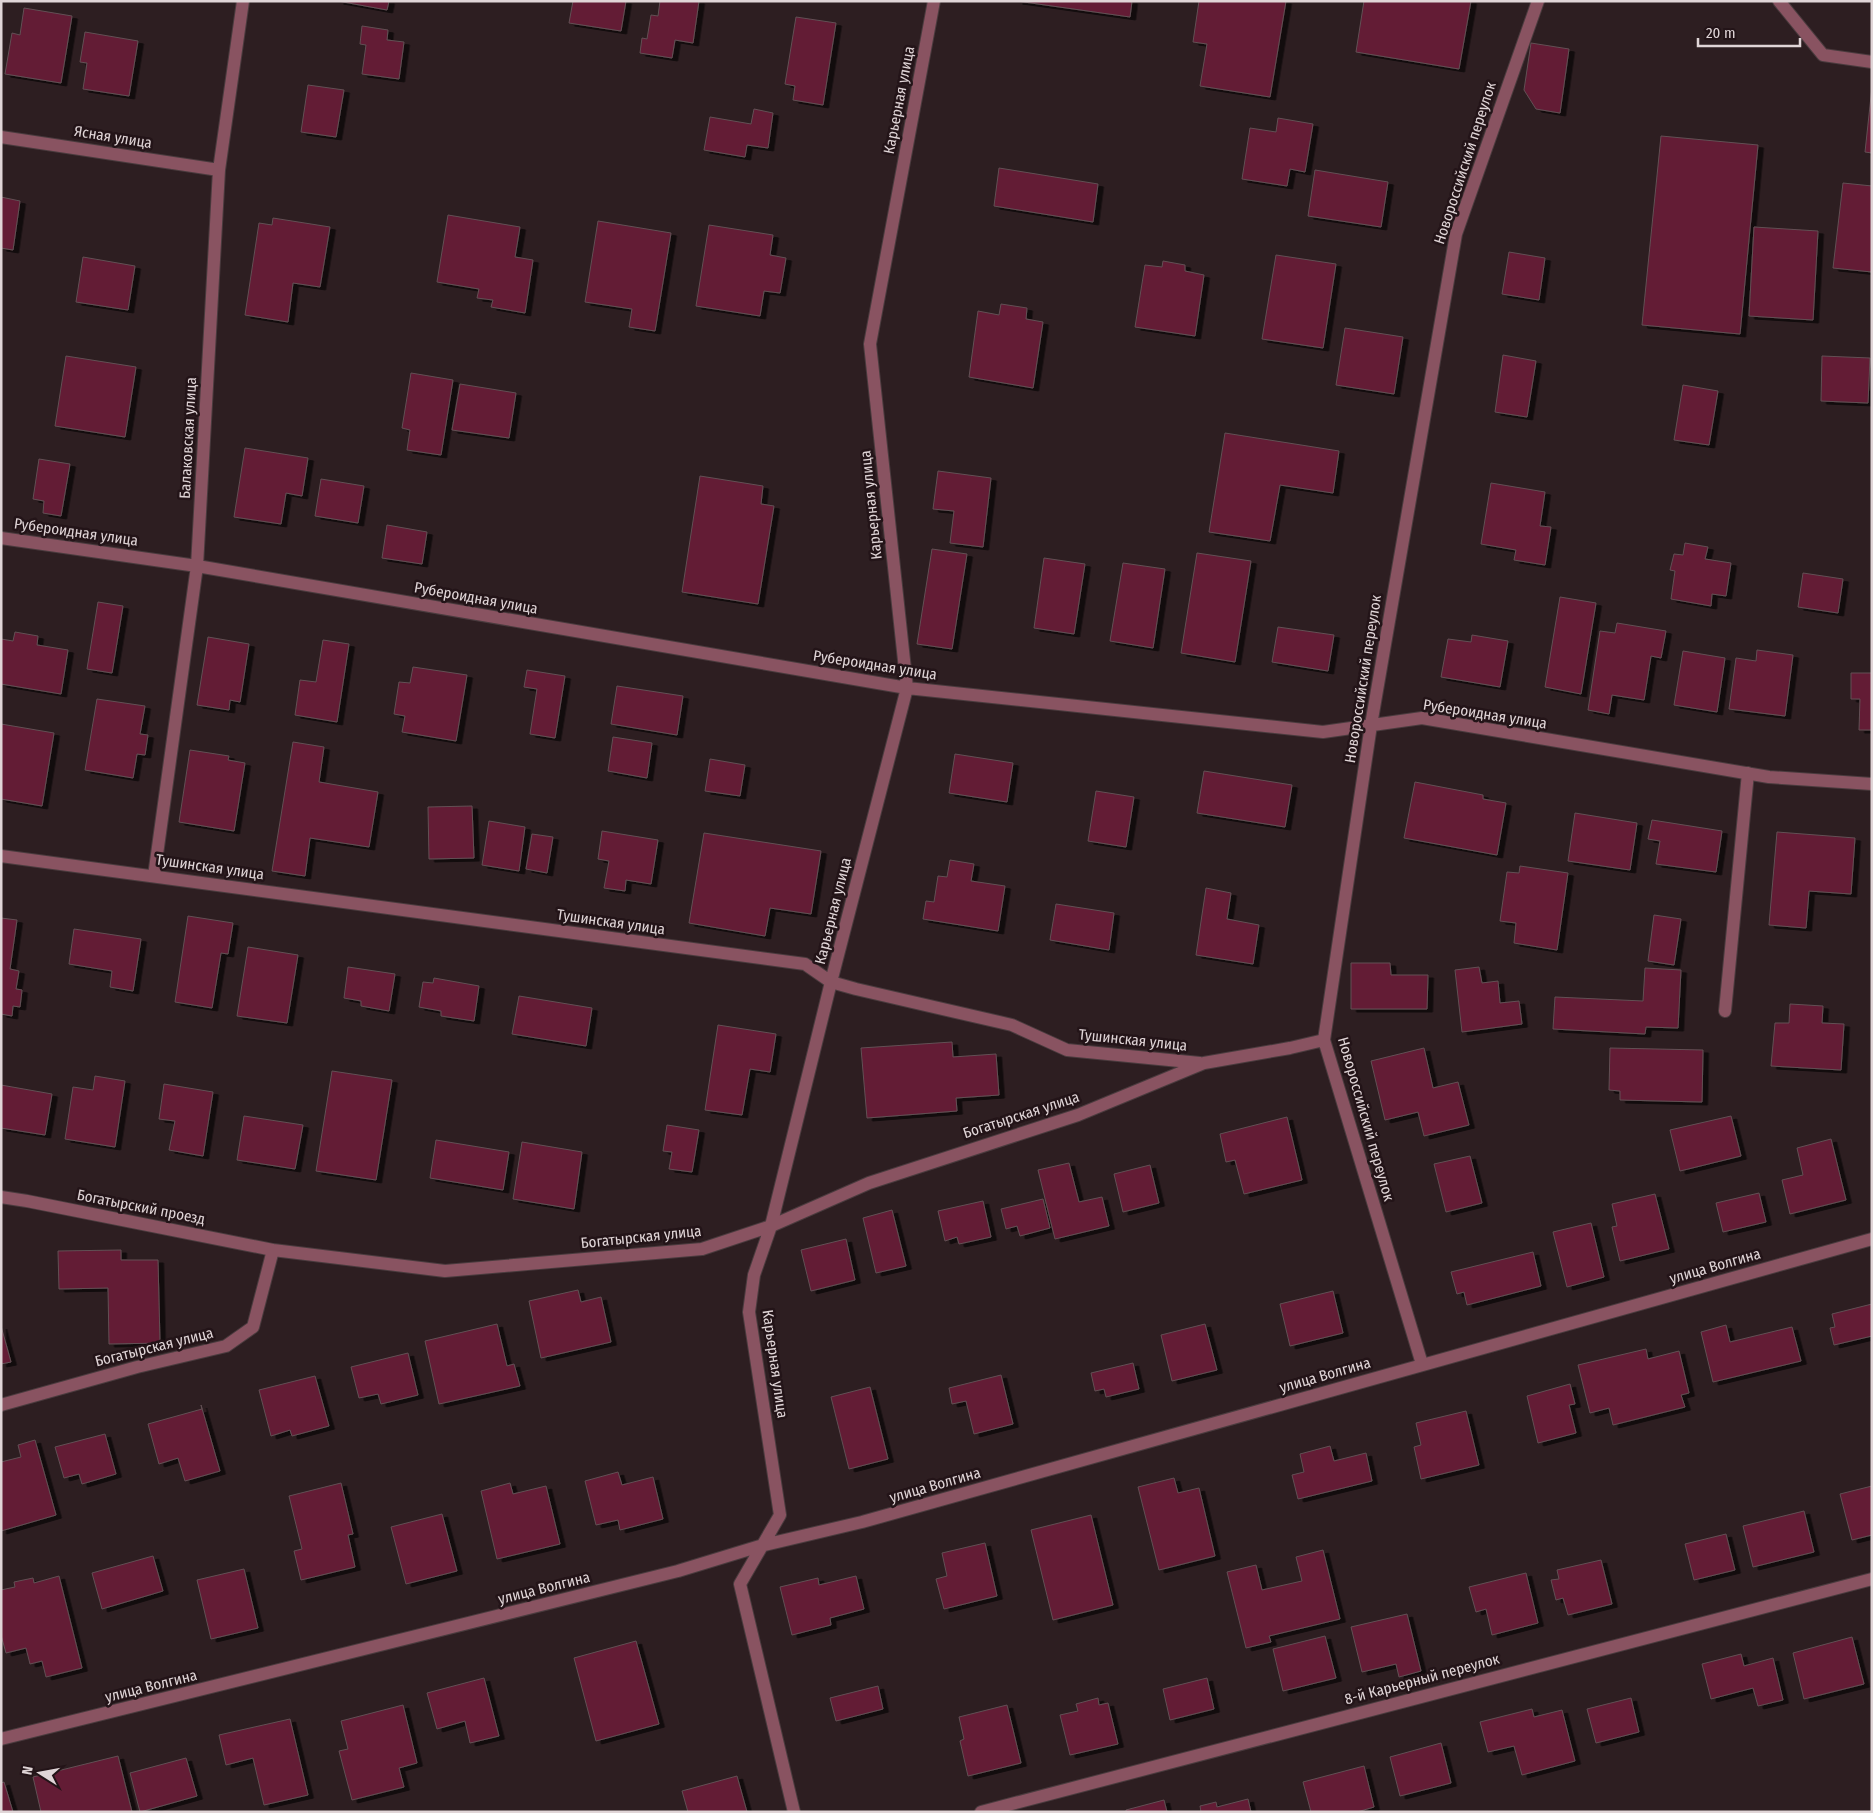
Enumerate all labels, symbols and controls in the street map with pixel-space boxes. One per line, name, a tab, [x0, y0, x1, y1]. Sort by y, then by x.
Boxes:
scale bar	[1698, 15, 1800, 47]
text: 20 m	[1706, 24, 1736, 42]
street label: Карьерная улица	[880, 45, 918, 155]
street label: Новороссийский переулок	[1430, 79, 1500, 247]
street label: Ясная улица	[73, 122, 153, 152]
street label: Балаковская улица	[176, 377, 200, 499]
street label: Карьерная улица	[856, 450, 886, 560]
street label: Рубероидная улица	[13, 514, 139, 550]
street label: Рубероидная улица	[413, 578, 539, 618]
street label: Новороссийский переулок	[1341, 594, 1385, 764]
street label: Рубероидная улица	[812, 646, 938, 684]
street label: Рубероидная улица	[1422, 695, 1548, 733]
street label: Тушинская улица	[155, 851, 265, 883]
street label: Карьерная улица	[811, 856, 855, 966]
street label: Тушинская улица	[556, 906, 666, 938]
street label: Тушинская улица	[1078, 1025, 1188, 1055]
street label: Новороссийский переулок	[1334, 1035, 1398, 1203]
street label: Богатырская улица	[961, 1088, 1081, 1142]
street label: Богатырский проезд	[75, 1186, 207, 1228]
street label: Богатырская улица	[580, 1222, 702, 1252]
street label: улица Волгина	[1667, 1244, 1763, 1288]
street label: Карьерная улица	[758, 1309, 792, 1419]
street label: Богатырская улица	[93, 1324, 215, 1370]
street label: улица Волгина	[1277, 1353, 1373, 1397]
street label: улица Волгина	[887, 1463, 983, 1507]
street label: улица Волгина	[496, 1568, 592, 1608]
street label: 8-й Карьерный переулок	[1343, 1650, 1501, 1708]
street label: улица Волгина	[103, 1666, 199, 1706]
north arrow	[15, 1748, 65, 1798]
text: N	[19, 1765, 37, 1776]

